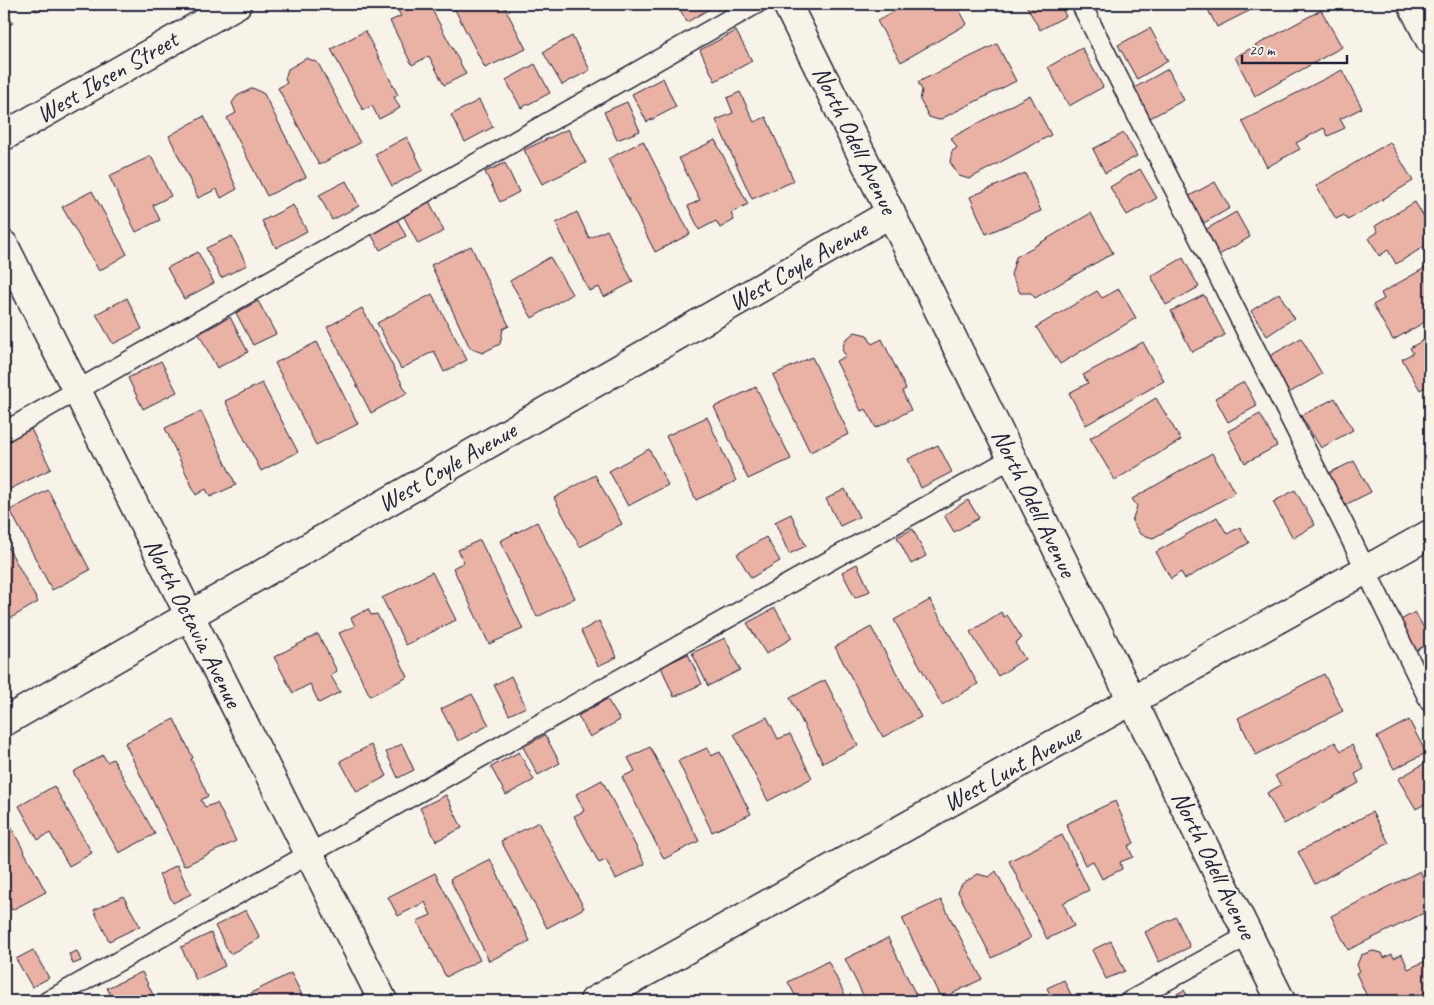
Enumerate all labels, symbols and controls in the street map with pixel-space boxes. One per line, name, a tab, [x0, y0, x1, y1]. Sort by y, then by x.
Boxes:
street label: West Ibsen Street	[31, 22, 186, 130]
scale bar	[1242, 32, 1346, 64]
text: 20 m	[1249, 41, 1276, 60]
street label: North Odell Avenue	[805, 61, 905, 221]
street label: West Coyle Avenue	[723, 213, 875, 319]
street label: West Coyle Avenue	[372, 414, 524, 520]
street label: North Odell Avenue	[984, 424, 1084, 584]
street label: North Octavia Avenue	[137, 533, 250, 715]
street label: West Lunt Avenue	[938, 716, 1088, 819]
street label: North Odell Avenue	[1164, 786, 1264, 946]

